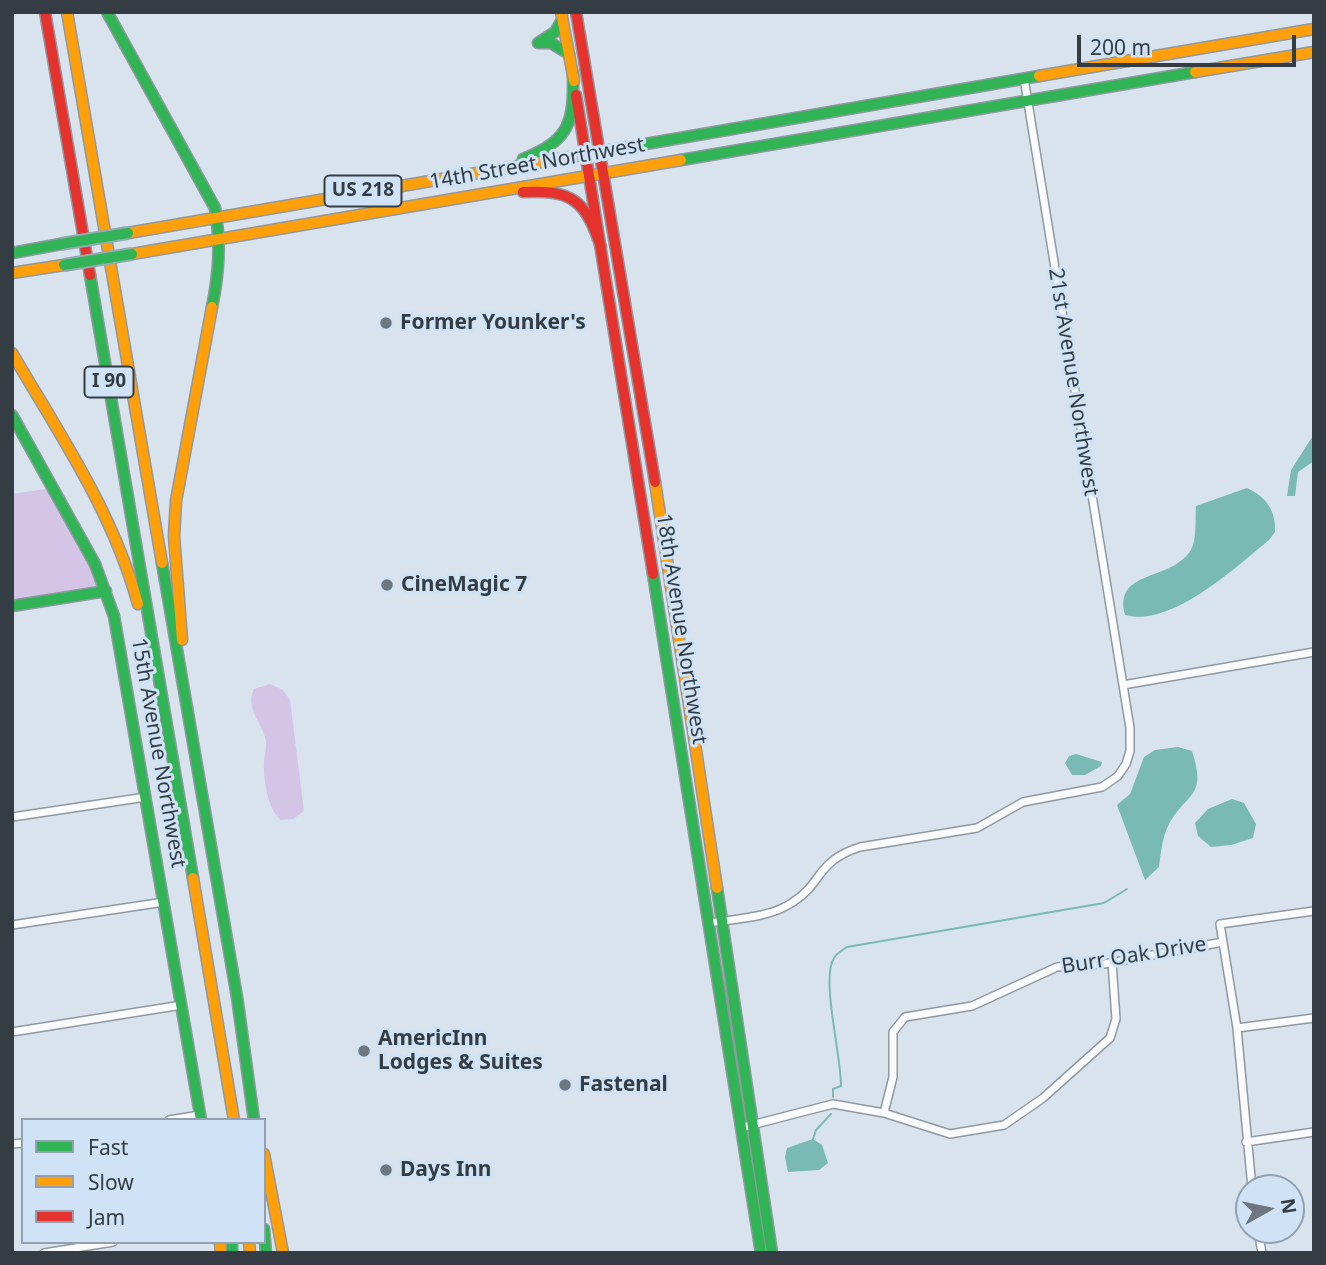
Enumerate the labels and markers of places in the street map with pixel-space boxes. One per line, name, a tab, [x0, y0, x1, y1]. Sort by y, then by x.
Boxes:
place label: Former Younker's	[400, 310, 586, 336]
marker: Former Younker's	[378, 315, 394, 331]
place label: CineMagic 7	[401, 572, 527, 598]
marker: CineMagic 7	[379, 577, 395, 593]
place label: AmericInn Lodges & Suites	[378, 1026, 543, 1076]
marker: AmericInn Lodges & Suites	[356, 1043, 372, 1059]
place label: Fastenal	[579, 1072, 668, 1098]
marker: Fastenal	[557, 1077, 573, 1093]
place label: Days Inn	[400, 1157, 491, 1183]
marker: Days Inn	[378, 1162, 394, 1178]

